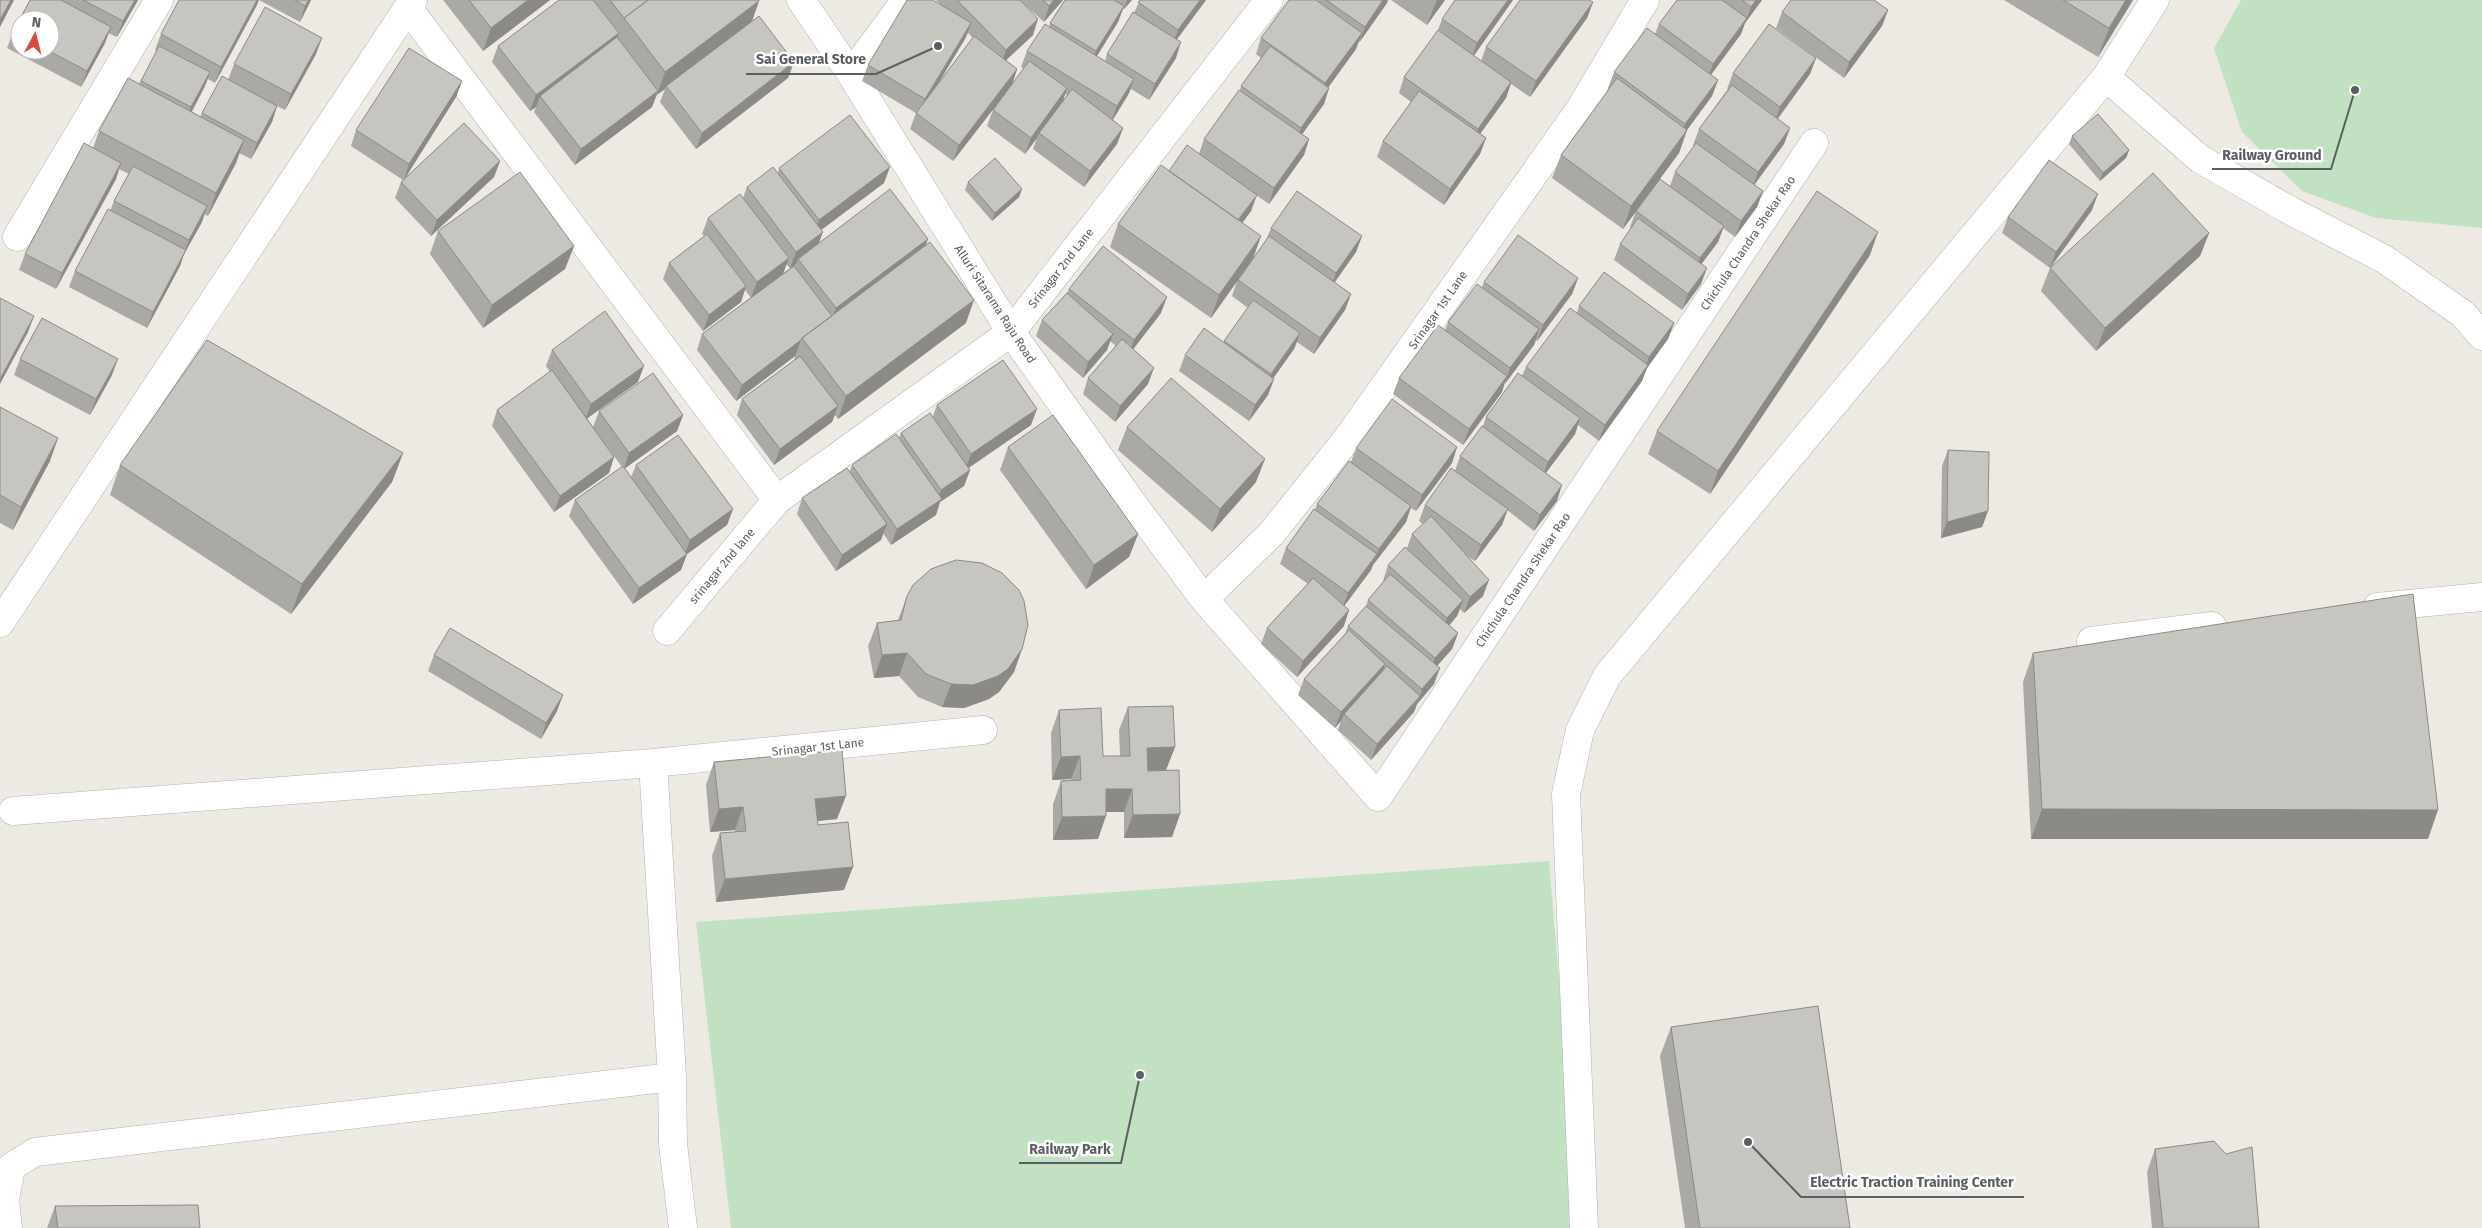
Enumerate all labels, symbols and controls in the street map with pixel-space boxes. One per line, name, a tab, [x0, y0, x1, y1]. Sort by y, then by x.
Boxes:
north arrow	[10, 10, 60, 60]
text: N	[31, 14, 42, 32]
callout: Sai General Store	[746, 45, 876, 74]
text: Sai General Store	[756, 51, 866, 68]
callout: Railway Ground	[2212, 140, 2331, 169]
text: Railway Ground	[2222, 147, 2322, 164]
street label: Chichula Chandra Shekar Rao	[1698, 173, 1798, 313]
street label: Srinagar 2nd Lane	[1025, 225, 1097, 311]
street label: Alluri Sitarama Raju Road	[951, 242, 1039, 366]
street label: Srinagar 1st Lane	[1406, 268, 1470, 352]
street label: Chichula Chandra Shekar Rao	[1473, 510, 1573, 650]
street label: srinagar 2nd lane	[686, 525, 758, 607]
street label: Srinagar 1st Lane	[771, 735, 865, 759]
callout: Railway Park	[1019, 1134, 1121, 1163]
text: Railway Park	[1029, 1141, 1111, 1158]
callout: Electric Traction Training Center	[1801, 1168, 2024, 1197]
text: Electric Traction Training Center	[1810, 1174, 2014, 1191]

